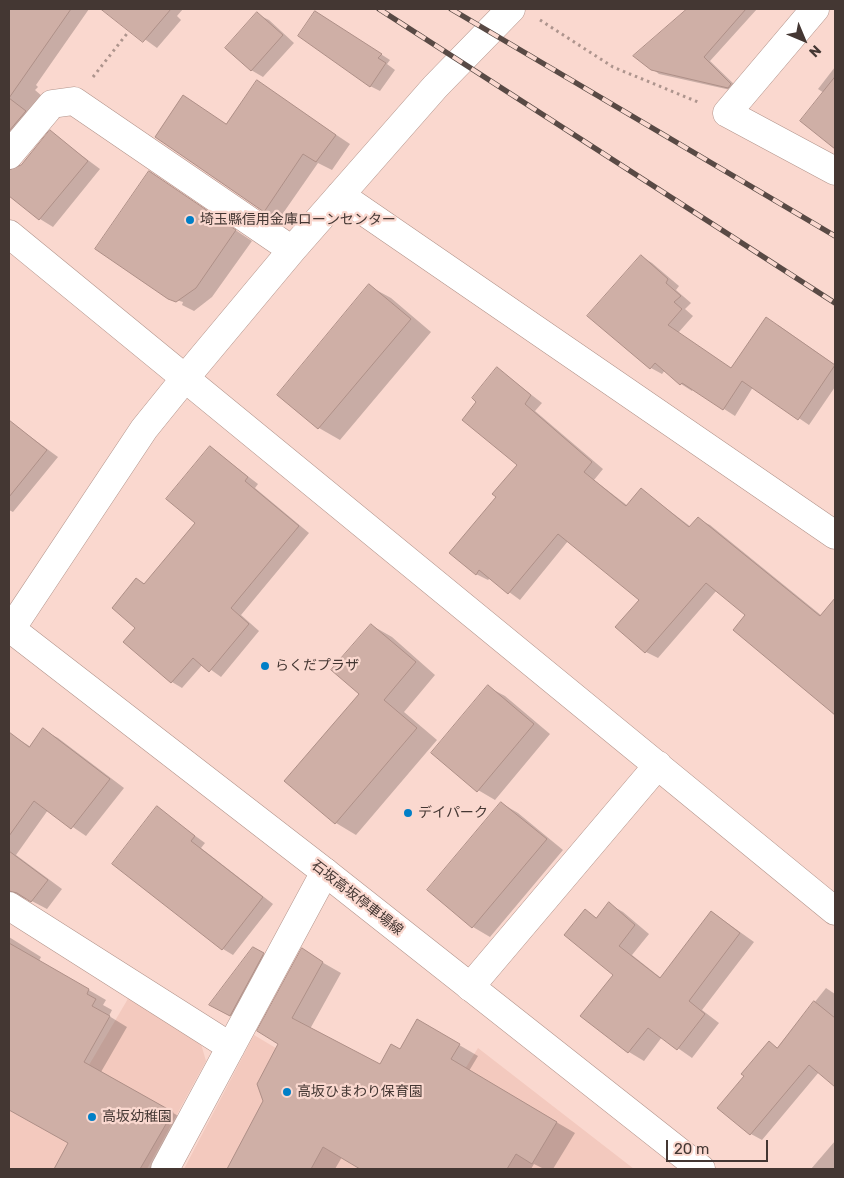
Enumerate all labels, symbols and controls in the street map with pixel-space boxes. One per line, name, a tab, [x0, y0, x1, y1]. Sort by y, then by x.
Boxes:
north arrow	[779, 15, 829, 65]
text: N	[805, 41, 825, 61]
place label: 埼玉縣信用金庫ローンセンター	[200, 212, 396, 228]
marker: 埼玉縣信用金庫ローンセンター	[184, 214, 196, 226]
place label: らくだプラザ	[275, 658, 359, 674]
marker: らくだプラザ	[259, 660, 271, 672]
place label: デイパーク	[418, 805, 488, 821]
marker: デイパーク	[402, 807, 414, 819]
street label: 石坂高坂停車場線	[308, 857, 406, 939]
place label: 高坂ひまわり保育園	[297, 1084, 423, 1100]
marker: 高坂ひまわり保育園	[281, 1086, 293, 1098]
place label: 高坂幼稚園	[102, 1109, 172, 1125]
marker: 高坂幼稚園	[86, 1111, 98, 1123]
scale bar	[669, 1130, 772, 1162]
text: 20 m	[674, 1140, 709, 1158]

